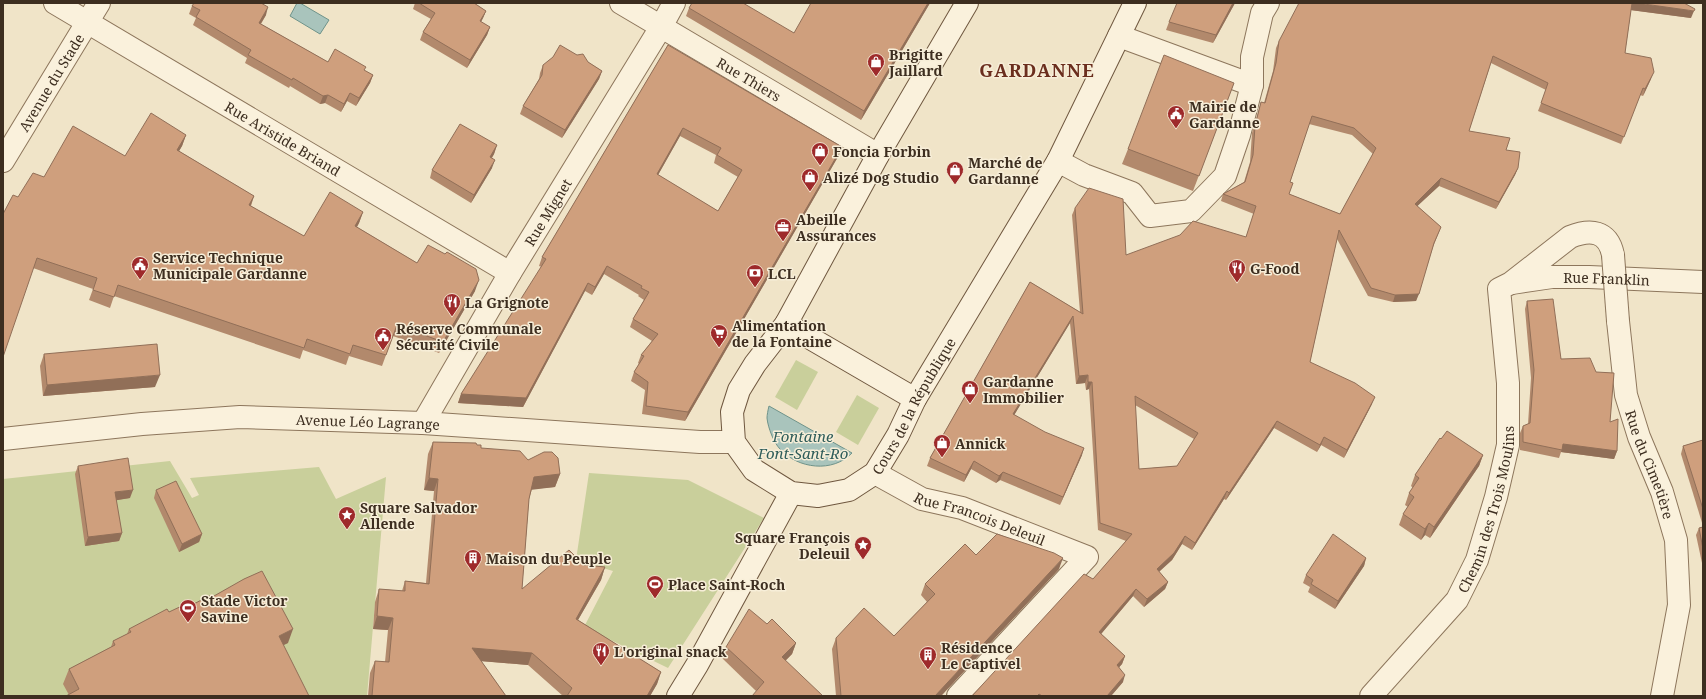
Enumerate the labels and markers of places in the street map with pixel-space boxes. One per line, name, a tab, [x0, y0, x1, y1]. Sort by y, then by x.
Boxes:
place label: Brigitte Jaillard	[888, 45, 943, 80]
shop icon: Brigitte Jaillard	[866, 52, 886, 77]
place label: Mairie de Gardanne	[1189, 97, 1260, 132]
public building icon: Mairie de Gardanne	[1166, 104, 1186, 129]
shop icon: Foncia Forbin	[810, 141, 830, 166]
place label: Foncia Forbin	[833, 142, 931, 161]
place label: Marché de Gardanne	[968, 153, 1043, 188]
shop icon: Marché de Gardanne	[945, 160, 965, 185]
shop icon: Alizé Dog Studio	[800, 167, 820, 192]
place label: Alizé Dog Studio	[823, 168, 939, 187]
place label: Abeille Assurances	[796, 210, 877, 245]
office icon: Abeille Assurances	[773, 217, 793, 242]
place label: Service Technique Municipale Gardanne	[153, 248, 307, 283]
public building icon: Service Technique Municipale Gardanne	[130, 255, 150, 280]
restaurant icon: G-Food	[1227, 258, 1247, 283]
place label: G-Food	[1250, 259, 1300, 278]
bank icon: LCL	[745, 263, 765, 288]
place label: LCL	[768, 264, 796, 283]
restaurant icon: La Grignote	[442, 292, 462, 317]
place label: La Grignote	[465, 293, 549, 312]
place label: Alimentation de la Fontaine	[732, 316, 832, 351]
place label: Réserve Communale Sécurité Civile	[396, 319, 542, 354]
supermarket icon: Alimentation de la Fontaine	[709, 323, 729, 348]
public building icon: Réserve Communale Sécurité Civile	[373, 326, 393, 351]
place label: Gardanne Immobilier	[983, 372, 1065, 407]
shop icon: Gardanne Immobilier	[960, 379, 980, 404]
shop icon: Annick	[932, 433, 952, 458]
place label: Annick	[955, 434, 1006, 453]
place label: Square Salvador Allende	[360, 498, 478, 533]
place icon: Square Salvador Allende	[337, 505, 357, 530]
place label: Square François Deleuil	[735, 528, 850, 563]
place icon: Square François Deleuil	[853, 535, 873, 560]
building icon: Maison du Peuple	[463, 548, 483, 573]
place label: Maison du Peuple	[486, 549, 611, 568]
sports icon: Place Saint-Roch	[645, 574, 665, 599]
place label: Place Saint-Roch	[668, 575, 785, 594]
place label: Stade Victor Savine	[201, 591, 288, 626]
sports icon: Stade Victor Savine	[178, 598, 198, 623]
place label: Résidence Le Captivel	[941, 638, 1021, 673]
restaurant icon: L'original snack	[591, 641, 611, 666]
place label: L'original snack	[614, 642, 727, 661]
building icon: Résidence Le Captivel	[918, 645, 938, 670]

